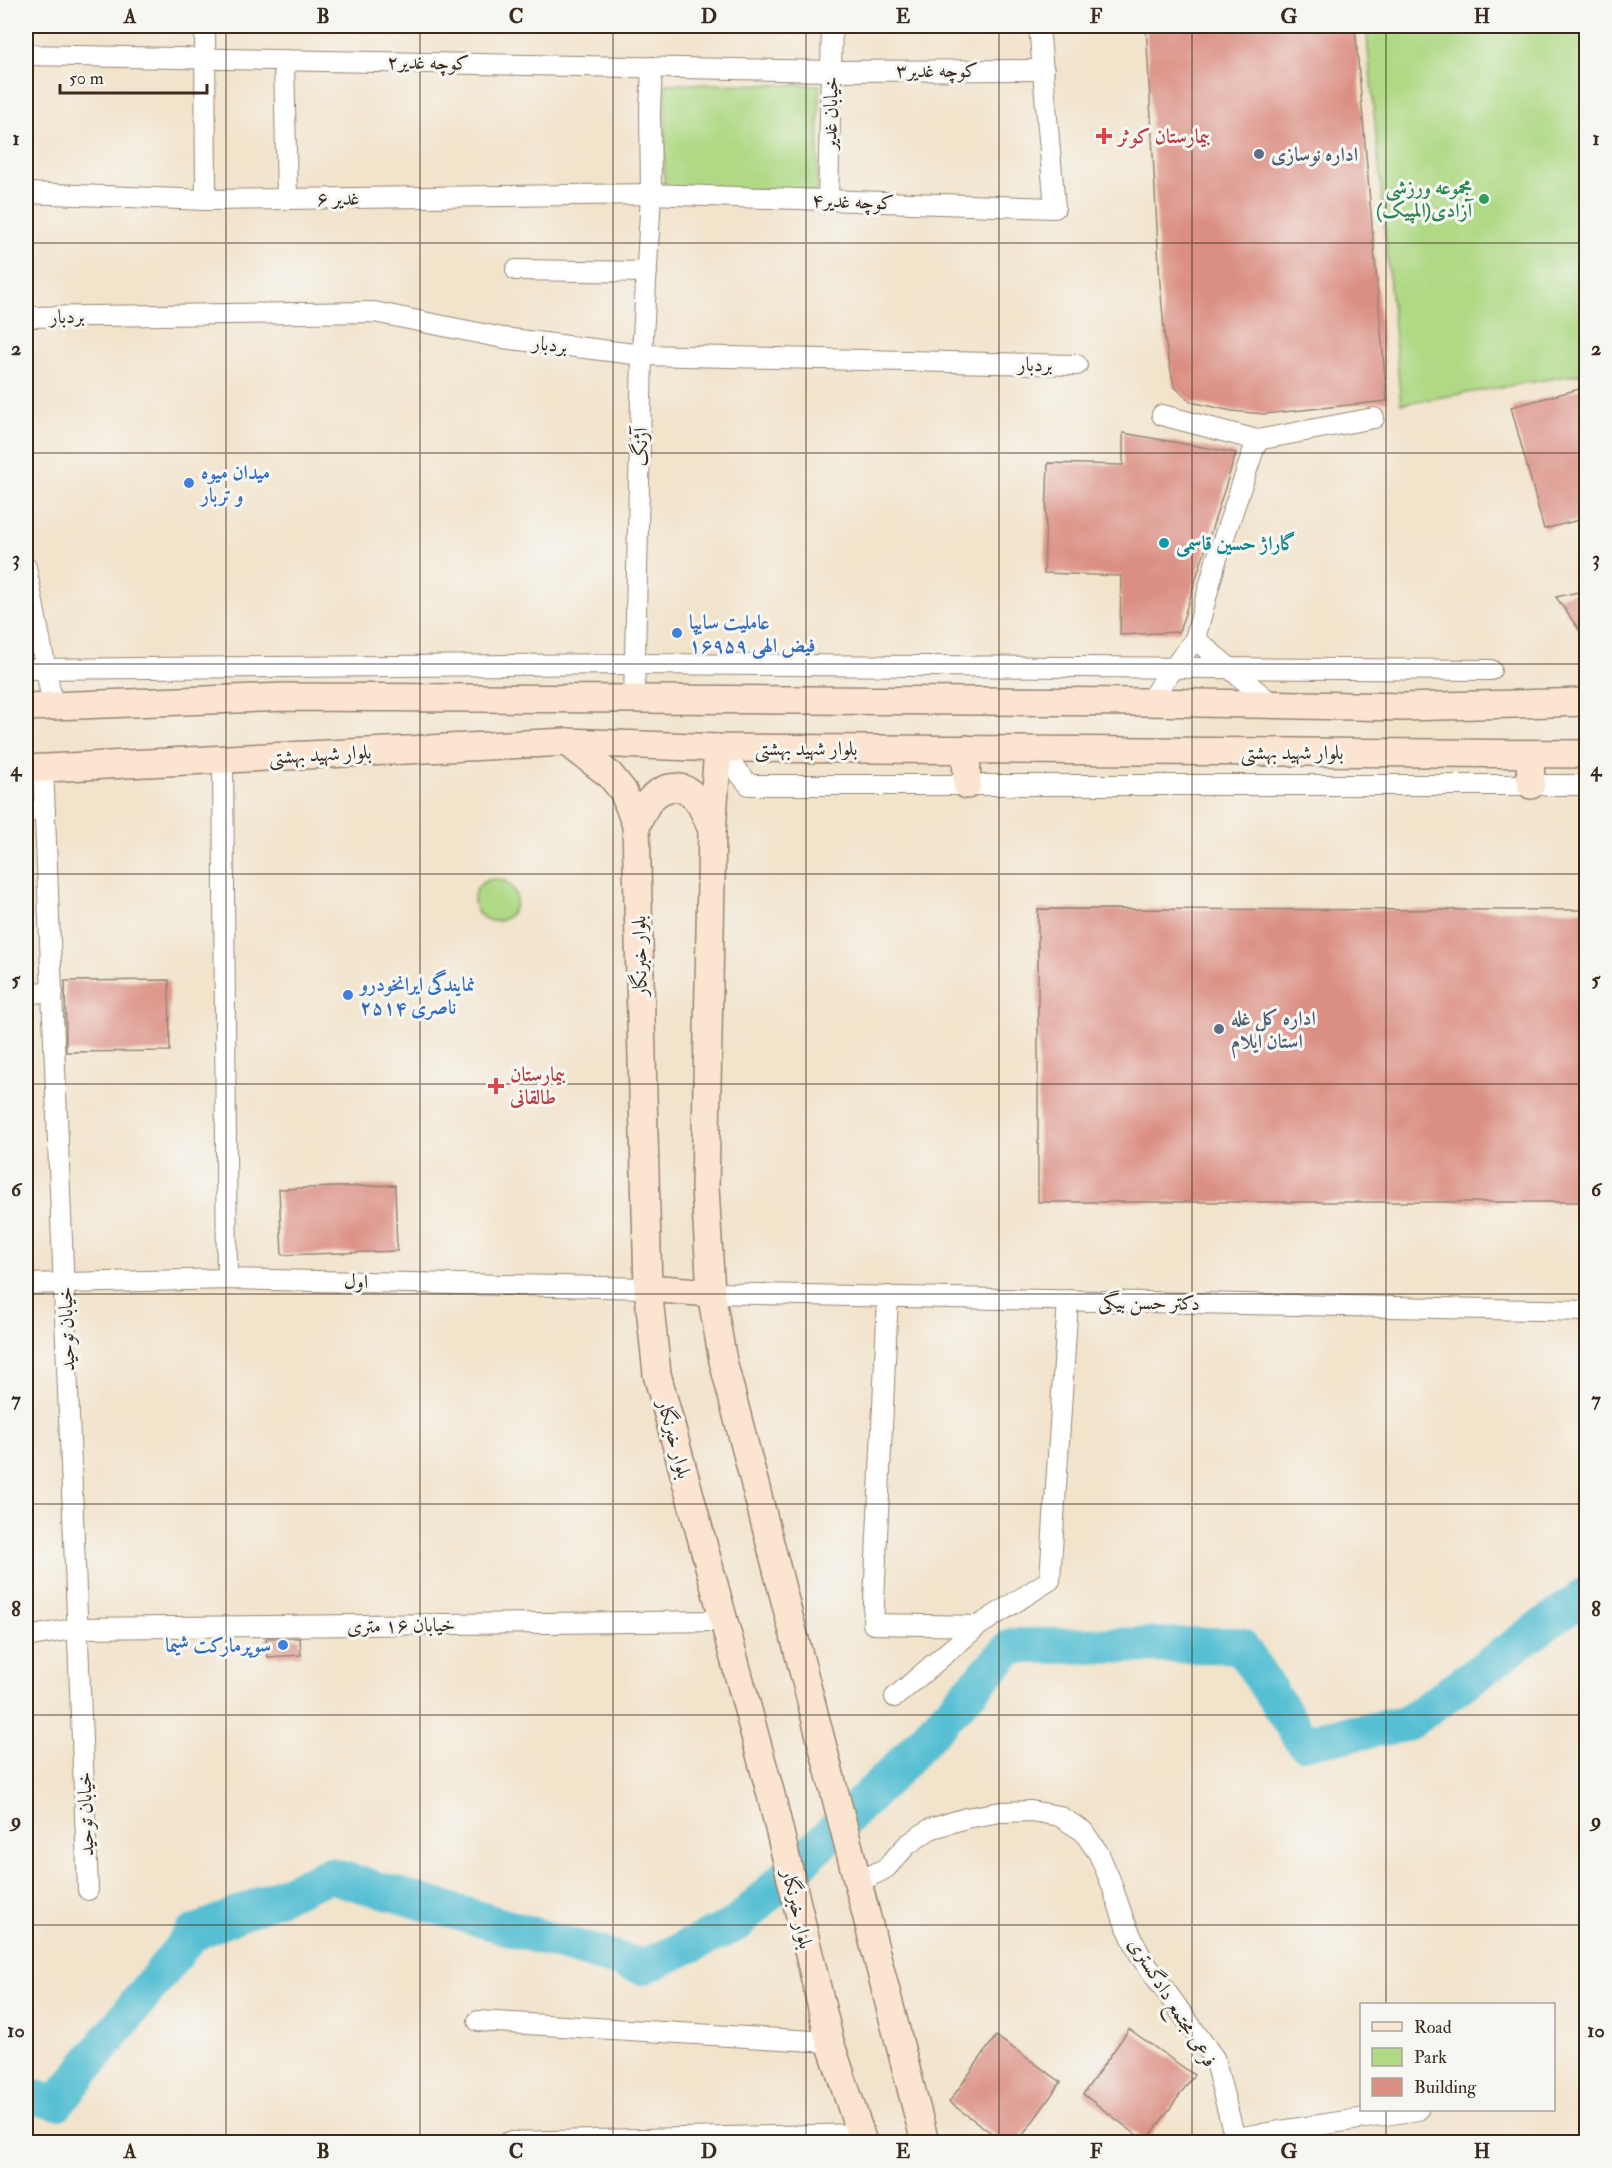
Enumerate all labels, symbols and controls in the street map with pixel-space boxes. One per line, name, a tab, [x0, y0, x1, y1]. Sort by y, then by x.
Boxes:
text: A	[123, 4, 137, 29]
text: B	[316, 4, 330, 29]
text: C	[509, 4, 523, 29]
text: D	[701, 4, 717, 29]
text: E	[896, 4, 911, 29]
text: F	[1090, 4, 1103, 29]
text: G	[1281, 4, 1298, 29]
text: H	[1474, 4, 1490, 29]
street label: کوچه غدیر۲	[387, 49, 469, 77]
scale bar	[60, 57, 207, 95]
street label: کوچه غدیر۳	[896, 58, 978, 84]
text: 50 m	[69, 67, 104, 90]
street label: خیابان غدیر	[817, 76, 844, 152]
place label: بیمارستان کوثر	[1116, 124, 1210, 149]
text: 1	[12, 126, 20, 151]
text: 1	[1592, 126, 1600, 151]
marker: بیمارستان کوثر	[1095, 127, 1113, 145]
place label: اداره نوسازی	[1271, 142, 1358, 167]
marker: اداره نوسازی	[1252, 147, 1266, 161]
place label: مجموعه ورزشی آزادی(المپیک)	[1376, 175, 1475, 224]
street label: غدیر ۶	[316, 186, 360, 211]
street label: کوچه غدیر۴	[811, 188, 895, 216]
marker: مجموعه ورزشی آزادی(المپیک)	[1477, 192, 1491, 206]
street label: بردبار	[47, 304, 85, 329]
street label: بردبار	[529, 330, 569, 359]
text: 2	[11, 336, 21, 361]
text: 2	[1591, 336, 1601, 361]
street label: بردبار	[1015, 352, 1053, 377]
street label: آژنگ	[627, 425, 653, 467]
place label: میدان میوه و تربار	[199, 460, 270, 508]
marker: میدان میوه و تربار	[182, 476, 196, 490]
place label: گاراژ حسین قاسمی	[1176, 531, 1296, 557]
marker: گاراژ حسین قاسمی	[1157, 536, 1171, 550]
text: 3	[12, 546, 20, 571]
text: 3	[1592, 546, 1600, 571]
place label: عاملیت سایپا ۱۶۹۵۹ فیض الهی	[689, 610, 816, 659]
marker: عاملیت سایپا ۱۶۹۵۹ فیض الهی	[670, 626, 684, 640]
street label: بلوار شهید بهشتی	[755, 736, 857, 763]
street label: بلوار شهید بهشتی	[268, 739, 372, 772]
street label: بلوار شهید بهشتی	[1241, 740, 1343, 767]
text: 4	[10, 757, 23, 782]
text: 4	[1590, 757, 1603, 782]
street label: بلوار خبرنگار	[625, 915, 653, 999]
text: 5	[12, 967, 22, 992]
text: 5	[1592, 967, 1602, 992]
place label: نمایندگی ایرانخودرو ناصری ۲۵۱۴	[358, 969, 475, 1020]
marker: نمایندگی ایرانخودرو ناصری ۲۵۱۴	[341, 988, 355, 1002]
place label: اداره کل غله استان ایلام	[1231, 1006, 1316, 1059]
marker: اداره کل غله استان ایلام	[1212, 1022, 1226, 1036]
place label: بیمارستان طالقانی	[509, 1062, 566, 1110]
marker: بیمارستان طالقانی	[487, 1077, 505, 1095]
text: 6	[11, 1177, 23, 1202]
text: 6	[1591, 1177, 1603, 1202]
street label: اول	[344, 1269, 368, 1294]
street label: خیابان توحید	[53, 1286, 80, 1372]
street label: دکتر حسن بیگی	[1098, 1289, 1200, 1317]
text: 7	[11, 1387, 21, 1412]
text: 7	[1591, 1387, 1601, 1412]
street label: بلوار خبرنگار	[651, 1395, 698, 1481]
text: 8	[11, 1597, 21, 1622]
text: 8	[1591, 1597, 1601, 1622]
street label: خیابان ۱۶ متری	[347, 1612, 455, 1639]
place label: سوپرمارکت شیما	[165, 1633, 271, 1659]
marker: سوپرمارکت شیما	[276, 1638, 290, 1652]
street label: خیابان توحید	[72, 1771, 99, 1857]
text: 9	[9, 1808, 21, 1833]
text: 9	[1589, 1808, 1601, 1833]
street label: بلوار خبرنگار	[776, 1865, 820, 1951]
street label: فرعی مجتمع دادگستری	[1119, 1933, 1222, 2074]
legend	[1360, 2003, 1555, 2111]
text: Road	[1414, 2016, 1452, 2039]
text: 10	[7, 2018, 25, 2043]
text: 10	[1587, 2018, 1605, 2043]
text: Park	[1414, 2046, 1447, 2069]
text: Building	[1414, 2076, 1477, 2099]
text: A	[123, 2139, 137, 2164]
text: B	[316, 2139, 330, 2164]
text: C	[509, 2139, 523, 2164]
text: D	[701, 2139, 717, 2164]
text: E	[896, 2139, 911, 2164]
text: F	[1090, 2139, 1103, 2164]
text: G	[1281, 2139, 1298, 2164]
text: H	[1474, 2139, 1490, 2164]

